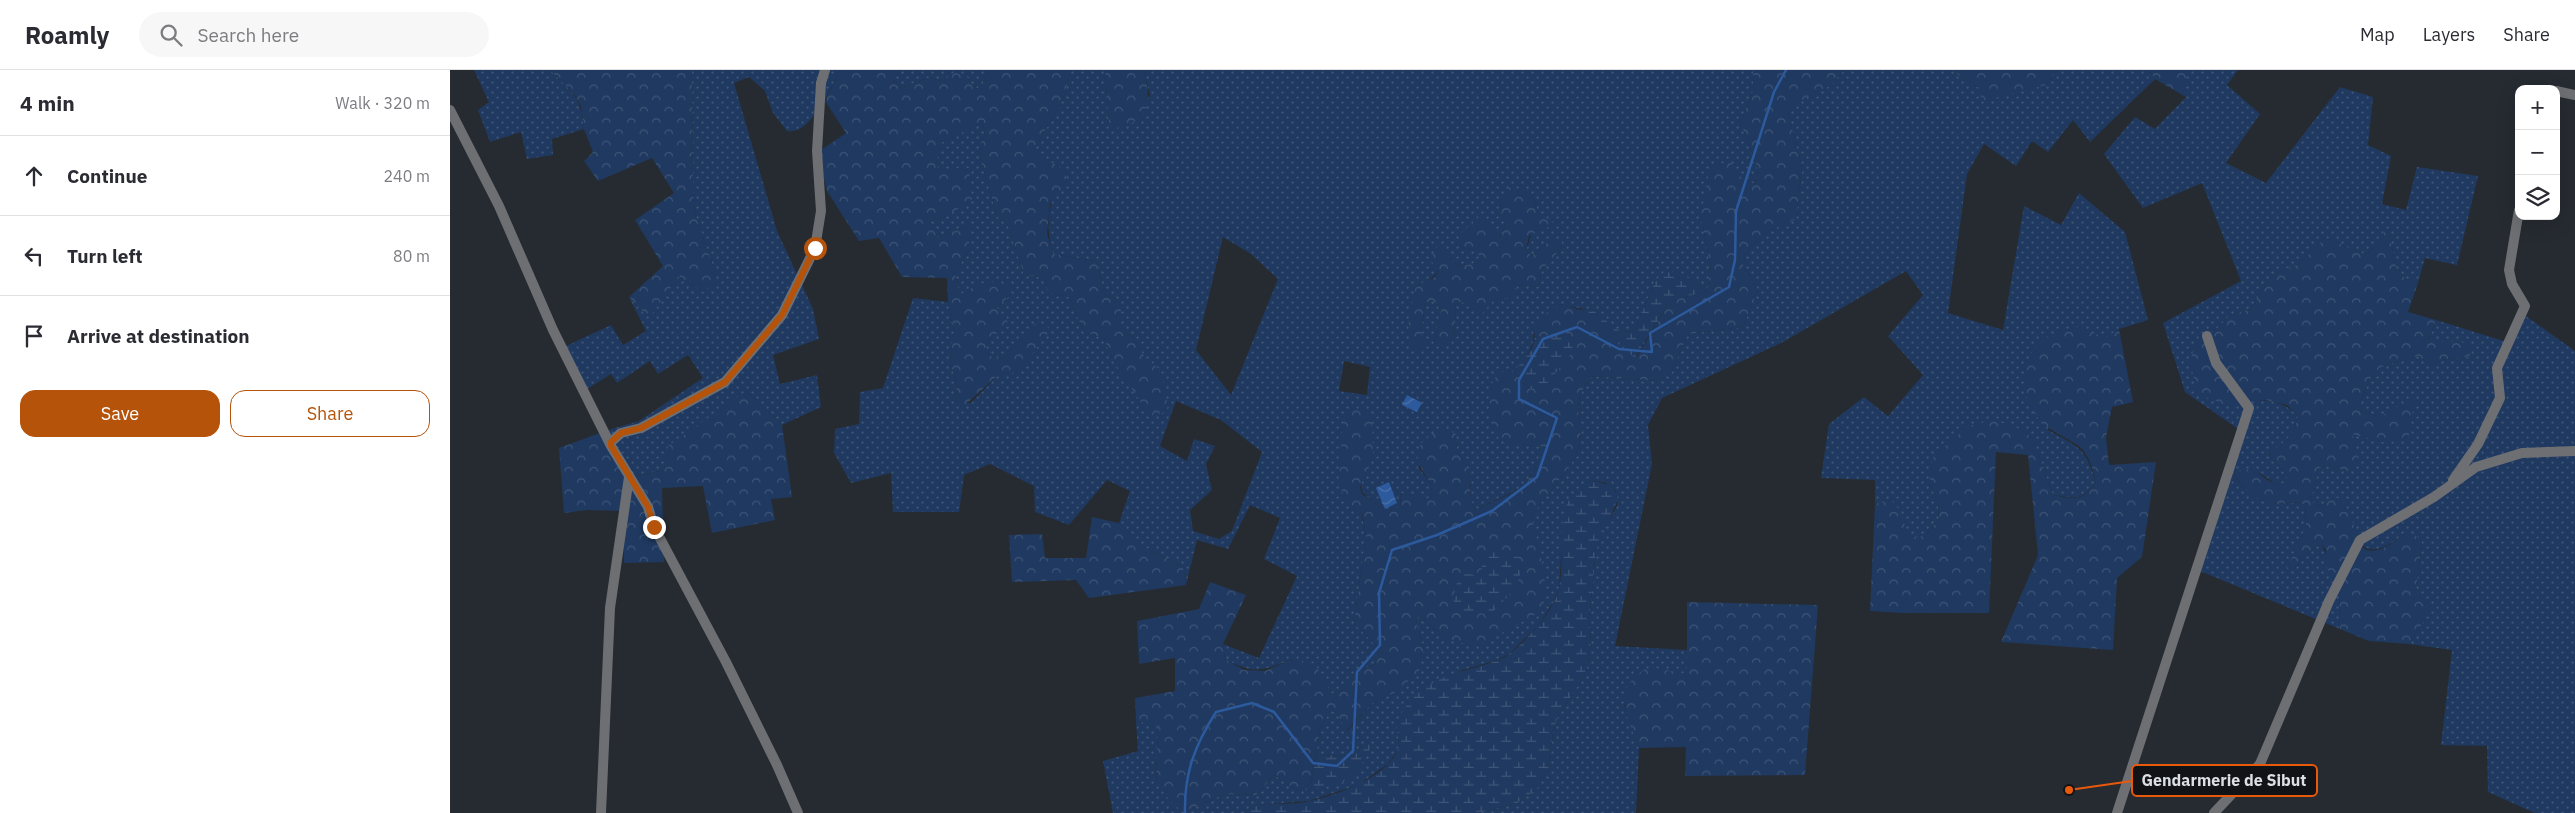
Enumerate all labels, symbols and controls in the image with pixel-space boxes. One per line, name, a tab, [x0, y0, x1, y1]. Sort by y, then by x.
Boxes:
search box	[139, 12, 489, 57]
text: Roamly	[25, 19, 109, 51]
icon: search	[157, 21, 185, 49]
text: Search here	[197, 23, 299, 47]
text: Map	[2360, 23, 2395, 46]
text: Layers	[2423, 23, 2475, 46]
text: Share	[2503, 23, 2550, 46]
map controls	[2515, 85, 2560, 220]
button: +	[2515, 85, 2560, 130]
text: 4 min	[20, 89, 75, 117]
text: Walk · 320 m	[335, 93, 430, 113]
button: −	[2515, 130, 2560, 175]
icon: ahead	[20, 162, 48, 190]
text: Continue	[67, 164, 147, 188]
text: 240 m	[383, 166, 430, 186]
button: layers	[2515, 175, 2560, 220]
route start	[804, 237, 827, 260]
icon: left	[20, 242, 48, 270]
text: Turn left	[67, 244, 143, 268]
text: 80 m	[393, 246, 430, 266]
icon: arrive	[20, 322, 48, 350]
text: Arrive at destination	[67, 324, 250, 348]
button: Save	[20, 390, 220, 437]
button: Share	[230, 390, 430, 437]
route end	[643, 516, 666, 539]
callout: Gendarmerie de Sibut	[2132, 765, 2317, 796]
text: Gendarmerie de Sibut	[2142, 770, 2306, 790]

